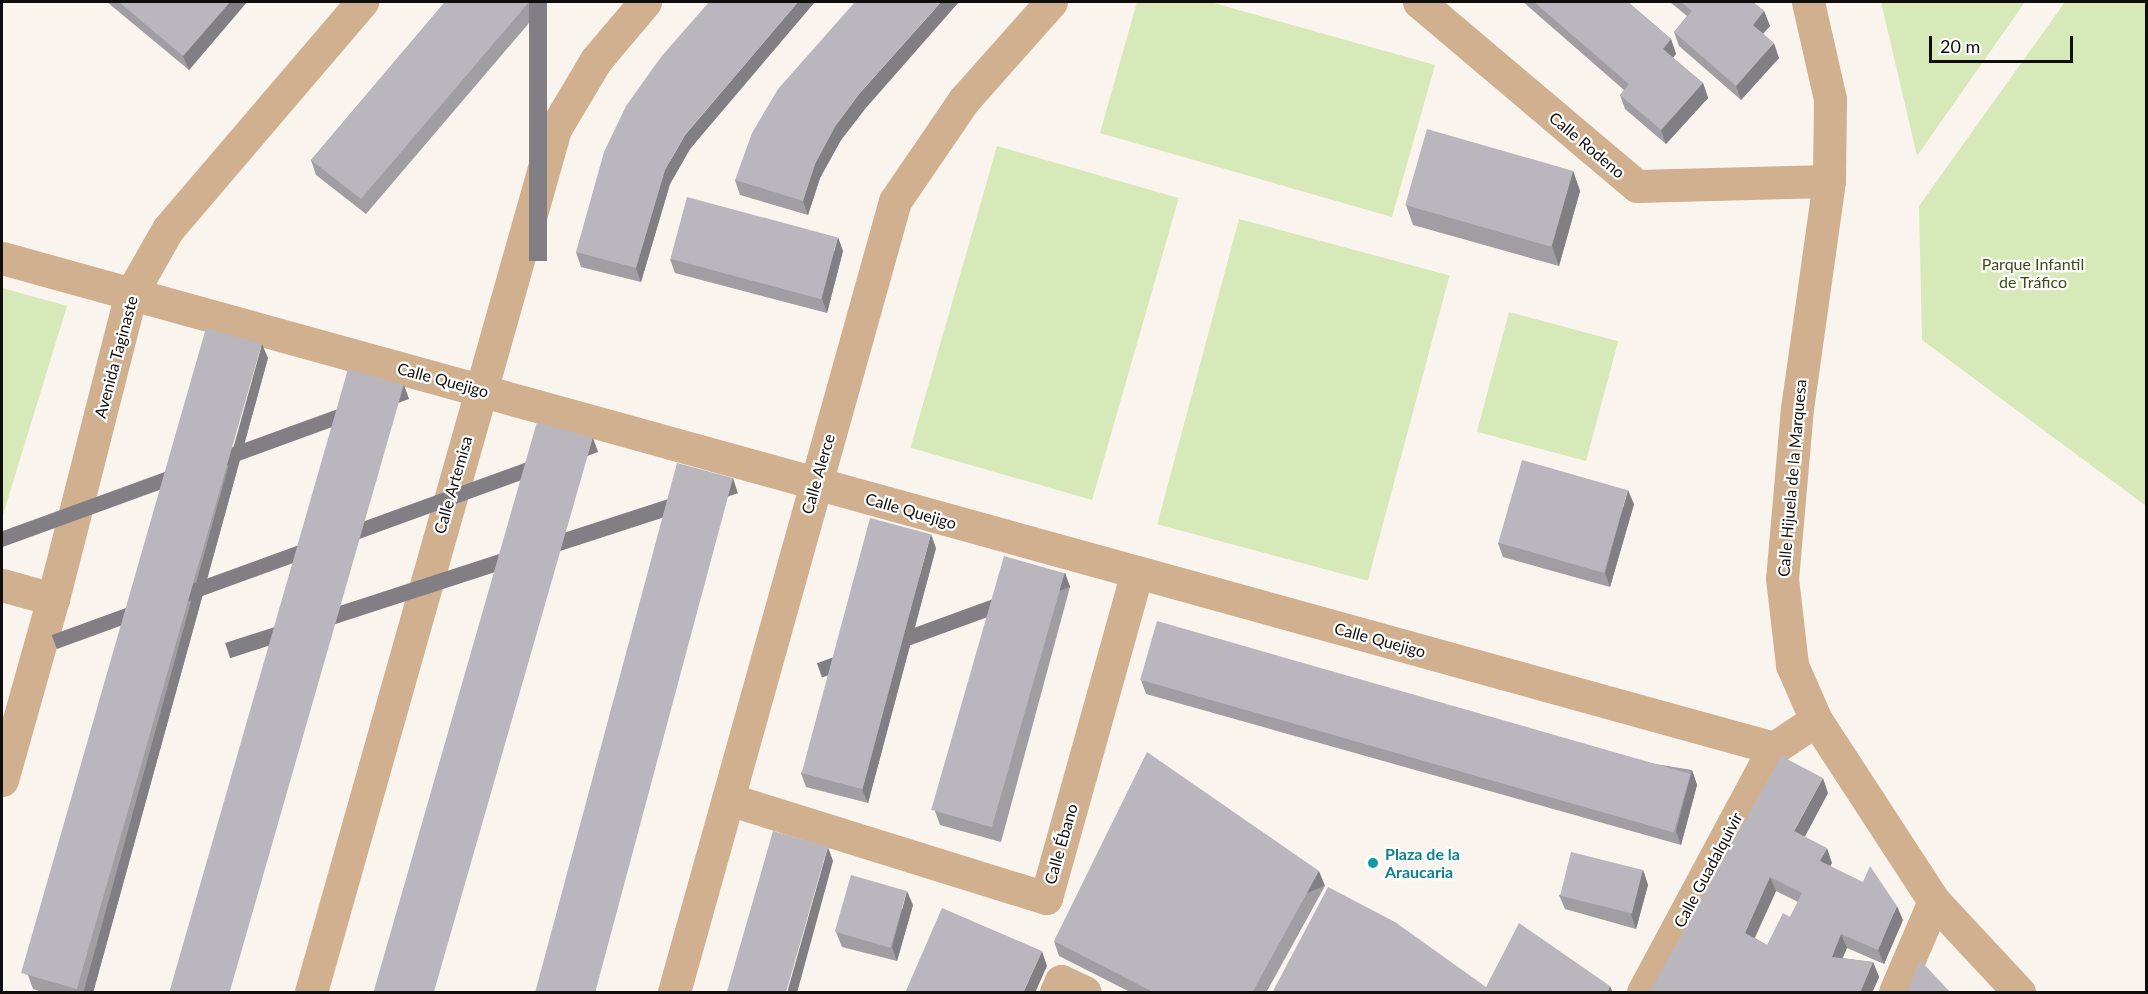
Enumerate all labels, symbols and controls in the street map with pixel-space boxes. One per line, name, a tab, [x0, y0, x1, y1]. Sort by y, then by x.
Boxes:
scale bar	[1932, 24, 2076, 62]
text: 20 m	[1940, 35, 1980, 57]
street label: Calle Rodeno	[1545, 108, 1629, 182]
park label: Parque Infantil de Tráfico	[1982, 254, 2084, 292]
street label: Avenida Taginaste	[90, 294, 142, 420]
street label: Calle Quejigo	[395, 359, 491, 401]
street label: Calle Hijuela de la Marquesa	[1774, 378, 1810, 578]
street label: Calle Alerce	[797, 431, 839, 517]
street label: Calle Artemisa	[430, 434, 476, 536]
street label: Calle Quejigo	[863, 489, 959, 533]
street label: Calle Quejigo	[1332, 619, 1428, 661]
street label: Calle Ébano	[1040, 802, 1082, 886]
street label: Calle Guadalquivir	[1670, 809, 1746, 931]
place label: Plaza de la Araucaria	[1385, 844, 1460, 882]
marker: Plaza de la Araucaria	[1366, 856, 1380, 870]

